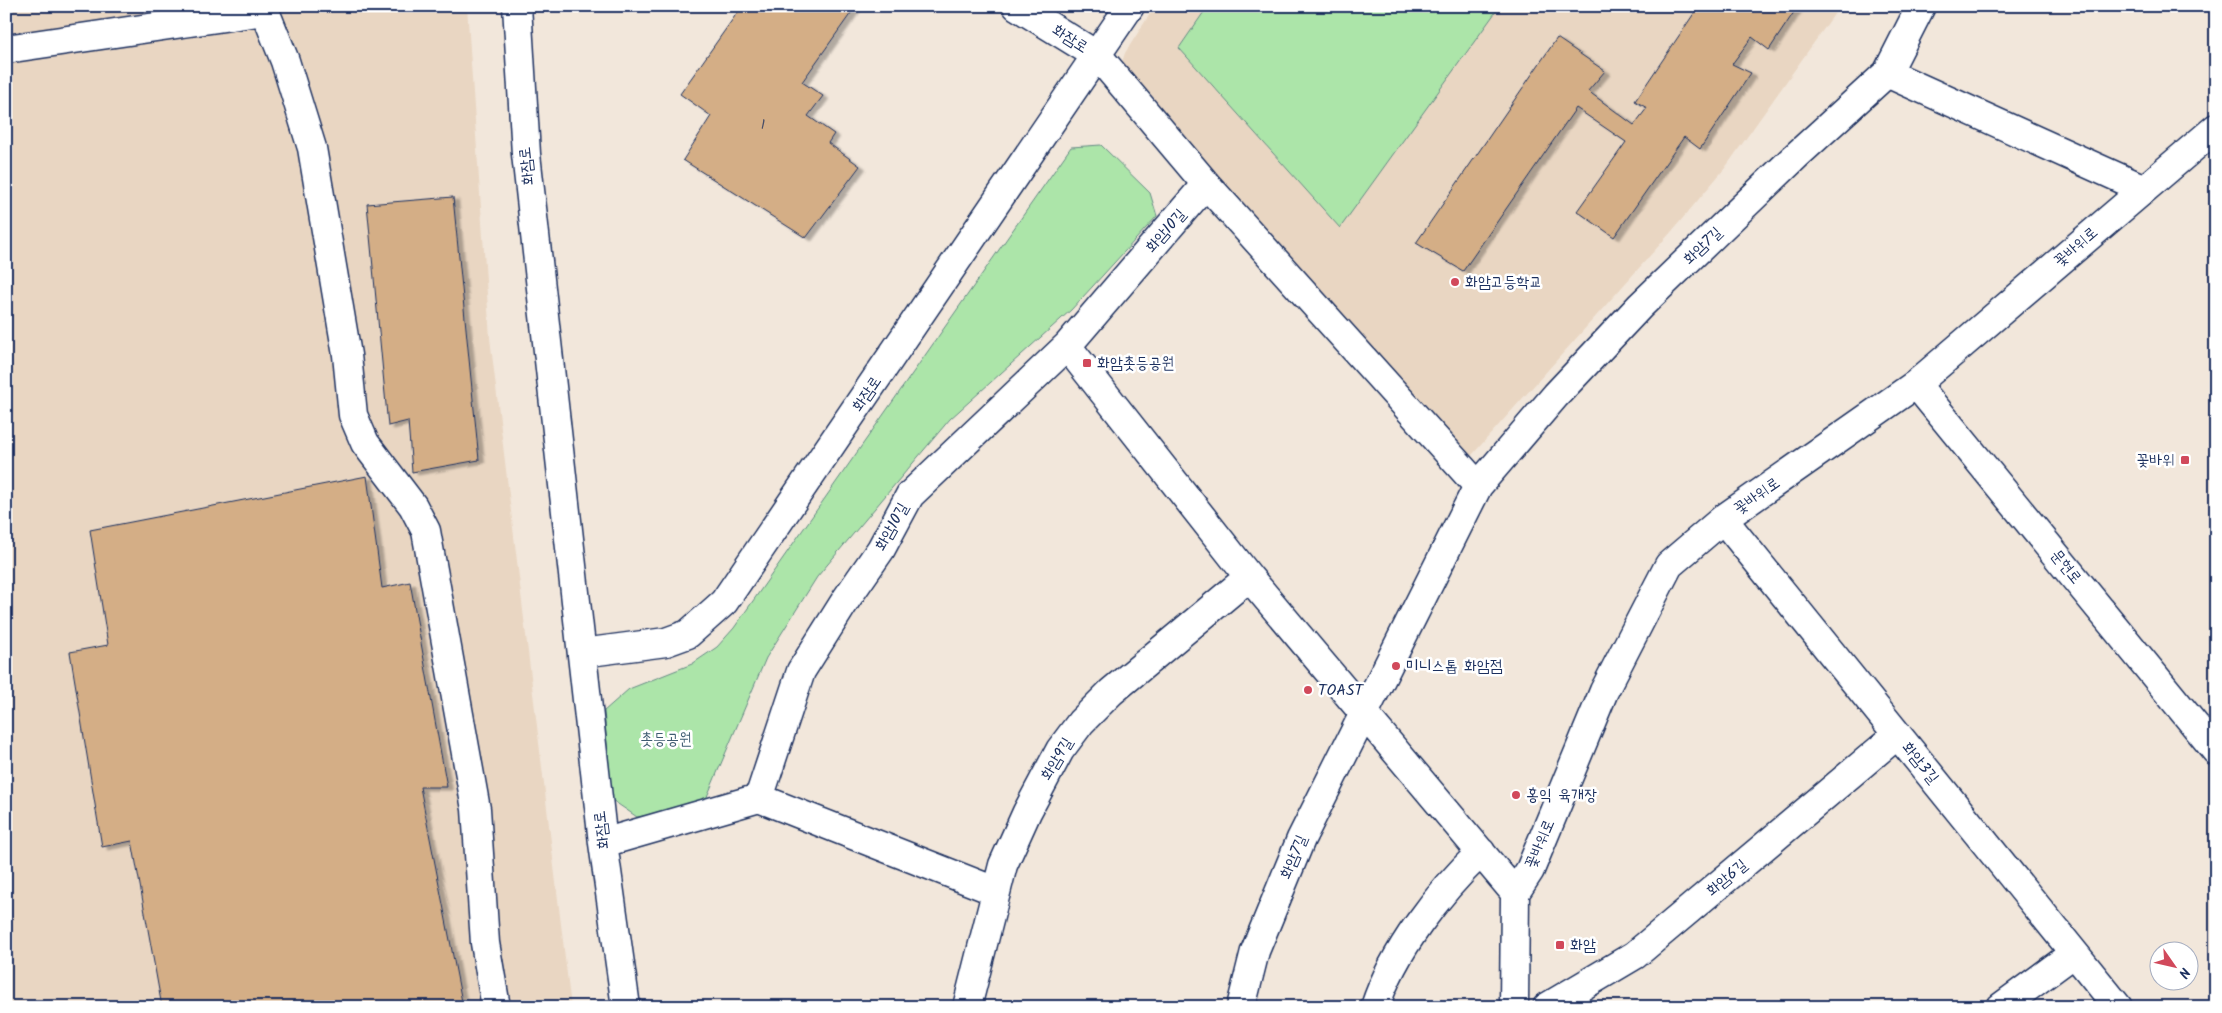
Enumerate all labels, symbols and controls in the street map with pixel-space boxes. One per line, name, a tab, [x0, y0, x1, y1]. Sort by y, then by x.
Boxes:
street label: 화잠로	[1047, 18, 1093, 60]
house number: 1	[761, 114, 765, 136]
street label: 화잠로	[513, 145, 541, 187]
street label: 화암10길	[1140, 203, 1192, 259]
street label: 화암7길	[1678, 221, 1728, 271]
street label: 꽃바위로	[2048, 221, 2104, 273]
place label: 화암고등학교	[1465, 270, 1542, 295]
marker: 화암고등학교	[1449, 276, 1461, 288]
place label: 화암촛등공원	[1097, 351, 1174, 376]
marker: 화암촛등공원	[1081, 357, 1093, 369]
street label: 화잠로	[846, 371, 888, 417]
place label: 꽃바위	[2136, 448, 2175, 473]
marker: 꽃바위	[2179, 454, 2191, 466]
street label: 꽃바위로	[1729, 471, 1785, 521]
street label: 화암10길	[869, 498, 916, 556]
street label: 문현로	[2044, 544, 2088, 590]
place label: 미니스톱 화암점	[1406, 654, 1503, 679]
marker: 미니스톱 화암점	[1390, 660, 1402, 672]
place label: TOAST	[1318, 678, 1365, 703]
marker: TOAST	[1302, 684, 1314, 696]
park label: 촛등공원	[640, 727, 692, 752]
street label: 화암9길	[1034, 733, 1080, 785]
street label: 화암3길	[1895, 737, 1945, 790]
place label: 홍익 육개장	[1526, 783, 1597, 808]
marker: 홍익 육개장	[1510, 789, 1522, 801]
street label: 화잠로	[587, 809, 617, 851]
street label: 꽃바위로	[1518, 815, 1562, 873]
street label: 화암7길	[1274, 831, 1315, 883]
street label: 화암6길	[1701, 853, 1753, 903]
place label: 화암	[1570, 933, 1596, 958]
marker: 화암	[1554, 939, 1566, 951]
north arrow	[2150, 940, 2200, 990]
text: N	[2172, 963, 2196, 983]

